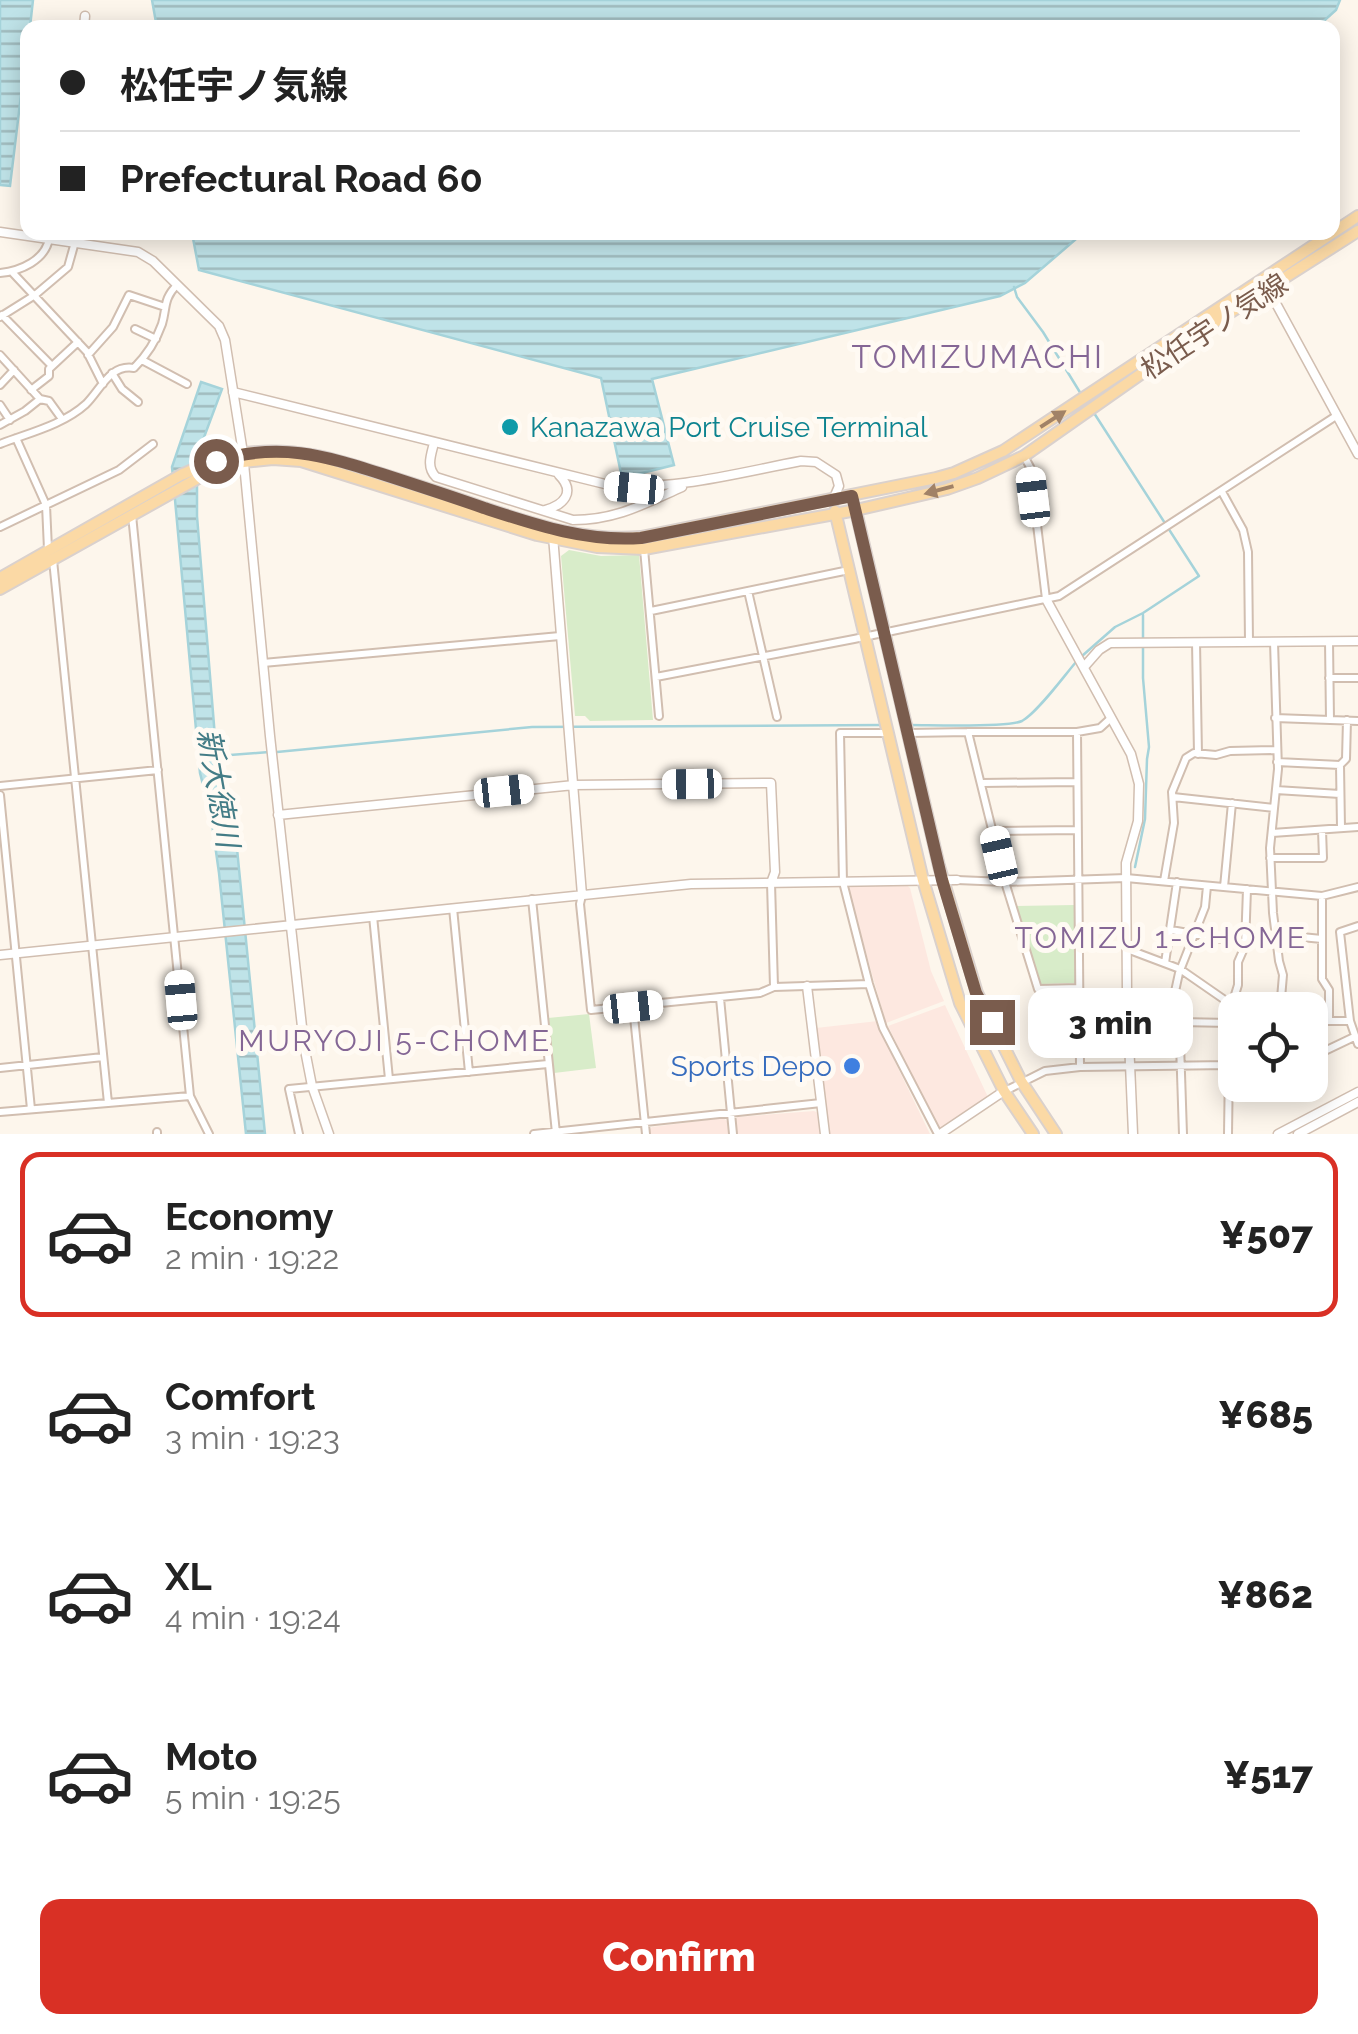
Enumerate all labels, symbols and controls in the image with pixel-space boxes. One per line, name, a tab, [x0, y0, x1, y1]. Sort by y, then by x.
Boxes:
text: 松任宇ノ気線	[120, 63, 348, 108]
text: Prefectural Road 60	[120, 156, 483, 201]
street label: 松任宇ノ気線	[1135, 267, 1294, 386]
district label: TOMIZUMACHI	[852, 338, 1104, 375]
one-way arrow	[1039, 410, 1067, 428]
place label: Kanazawa Port Cruise Terminal	[530, 411, 928, 444]
marker: Kanazawa Port Cruise Terminal	[499, 416, 521, 438]
route start	[194, 439, 239, 484]
car	[1014, 465, 1052, 529]
car	[603, 470, 665, 506]
one-way arrow	[924, 483, 955, 499]
water label: 新大徳川	[191, 726, 247, 853]
car	[662, 768, 722, 800]
car	[473, 773, 535, 809]
car	[978, 823, 1020, 889]
district label: TOMIZU 1-CHOME	[1014, 920, 1308, 955]
car	[163, 969, 199, 1031]
callout: 3 min	[1027, 987, 1192, 1057]
car	[602, 989, 664, 1025]
map controls	[1218, 992, 1328, 1102]
button: locate	[1218, 992, 1328, 1102]
route end	[970, 1000, 1015, 1045]
text: 3 min	[1069, 1004, 1152, 1041]
district label: MURYOJI 5-CHOME	[238, 1023, 552, 1058]
place label: Sports Depo	[671, 1050, 832, 1083]
marker: Sports Depo	[841, 1055, 863, 1077]
icon: car	[45, 1190, 135, 1280]
text: Economy	[165, 1194, 334, 1239]
text: ¥507	[1219, 1212, 1313, 1257]
text: 2 min · 19:22	[165, 1239, 339, 1276]
icon: car	[45, 1370, 135, 1460]
text: Comfort	[165, 1374, 315, 1419]
text: ¥685	[1218, 1392, 1313, 1437]
text: 3 min · 19:23	[165, 1419, 340, 1456]
icon: car	[45, 1550, 135, 1640]
text: XL	[165, 1554, 212, 1599]
text: ¥862	[1217, 1572, 1313, 1617]
text: 4 min · 19:24	[165, 1599, 341, 1636]
icon: car	[45, 1730, 135, 1820]
text: Moto	[165, 1734, 258, 1779]
text: ¥517	[1223, 1752, 1313, 1797]
text: 5 min · 19:25	[165, 1779, 341, 1816]
button: Confirm	[40, 1899, 1318, 2014]

